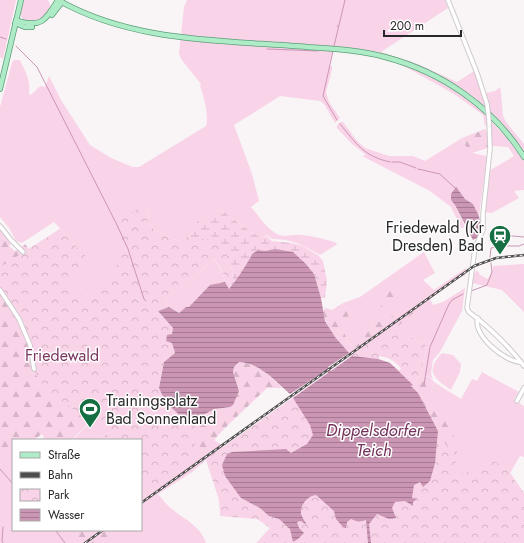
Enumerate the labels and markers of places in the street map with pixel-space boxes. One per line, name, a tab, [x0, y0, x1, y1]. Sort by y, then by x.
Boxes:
place label: Friedewald (Kr Dresden) Bad	[386, 216, 485, 257]
station icon: Friedewald (Kr Dresden) Bad	[487, 223, 513, 256]
place label: Trainingsplatz Bad Sonnenland	[106, 389, 216, 430]
sports icon: Trainingsplatz Bad Sonnenland	[77, 396, 103, 429]

